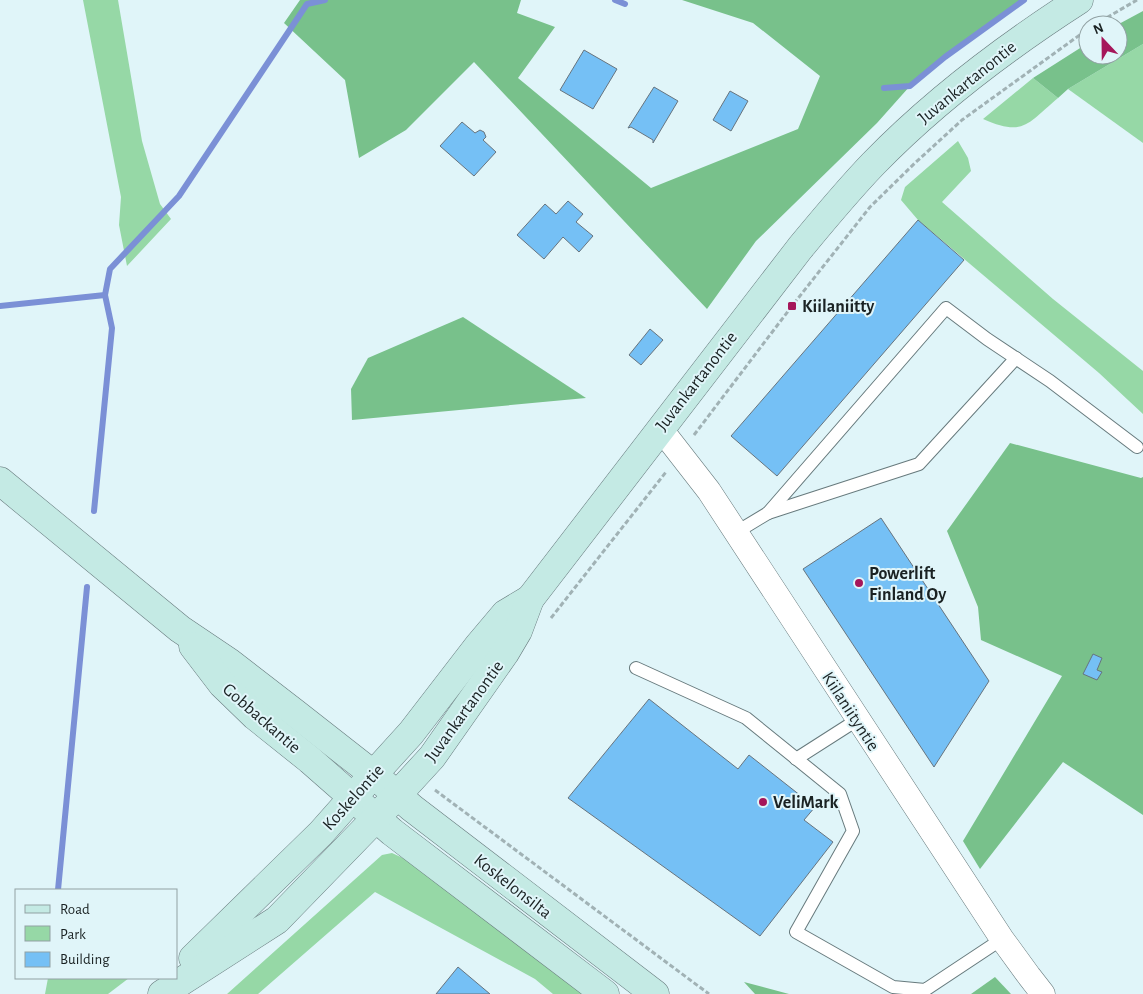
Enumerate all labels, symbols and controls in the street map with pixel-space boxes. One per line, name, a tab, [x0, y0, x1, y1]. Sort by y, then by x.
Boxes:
north arrow	[1078, 15, 1128, 65]
text: N	[1091, 21, 1106, 37]
street label: Juvankartanontie	[915, 38, 1020, 128]
place label: Kiilaniitty	[802, 298, 875, 316]
marker: Kiilaniitty	[786, 300, 798, 312]
street label: Juvankartanontie	[653, 329, 741, 435]
place label: Powerlift Finland Oy	[869, 565, 947, 604]
marker: Powerlift Finland Oy	[853, 577, 865, 589]
street label: Juvankartanontie	[422, 658, 507, 766]
street label: Kiilaniityntie	[818, 669, 882, 754]
street label: Gobbackantie	[219, 680, 304, 757]
street label: Koskelontie	[320, 761, 388, 834]
place label: VeliMark	[773, 794, 838, 812]
marker: VeliMark	[757, 796, 769, 808]
street label: Koskelonsilta	[470, 851, 555, 923]
legend	[15, 889, 178, 979]
text: Road	[60, 902, 90, 917]
text: Park	[60, 927, 86, 942]
text: Building	[60, 952, 110, 967]

